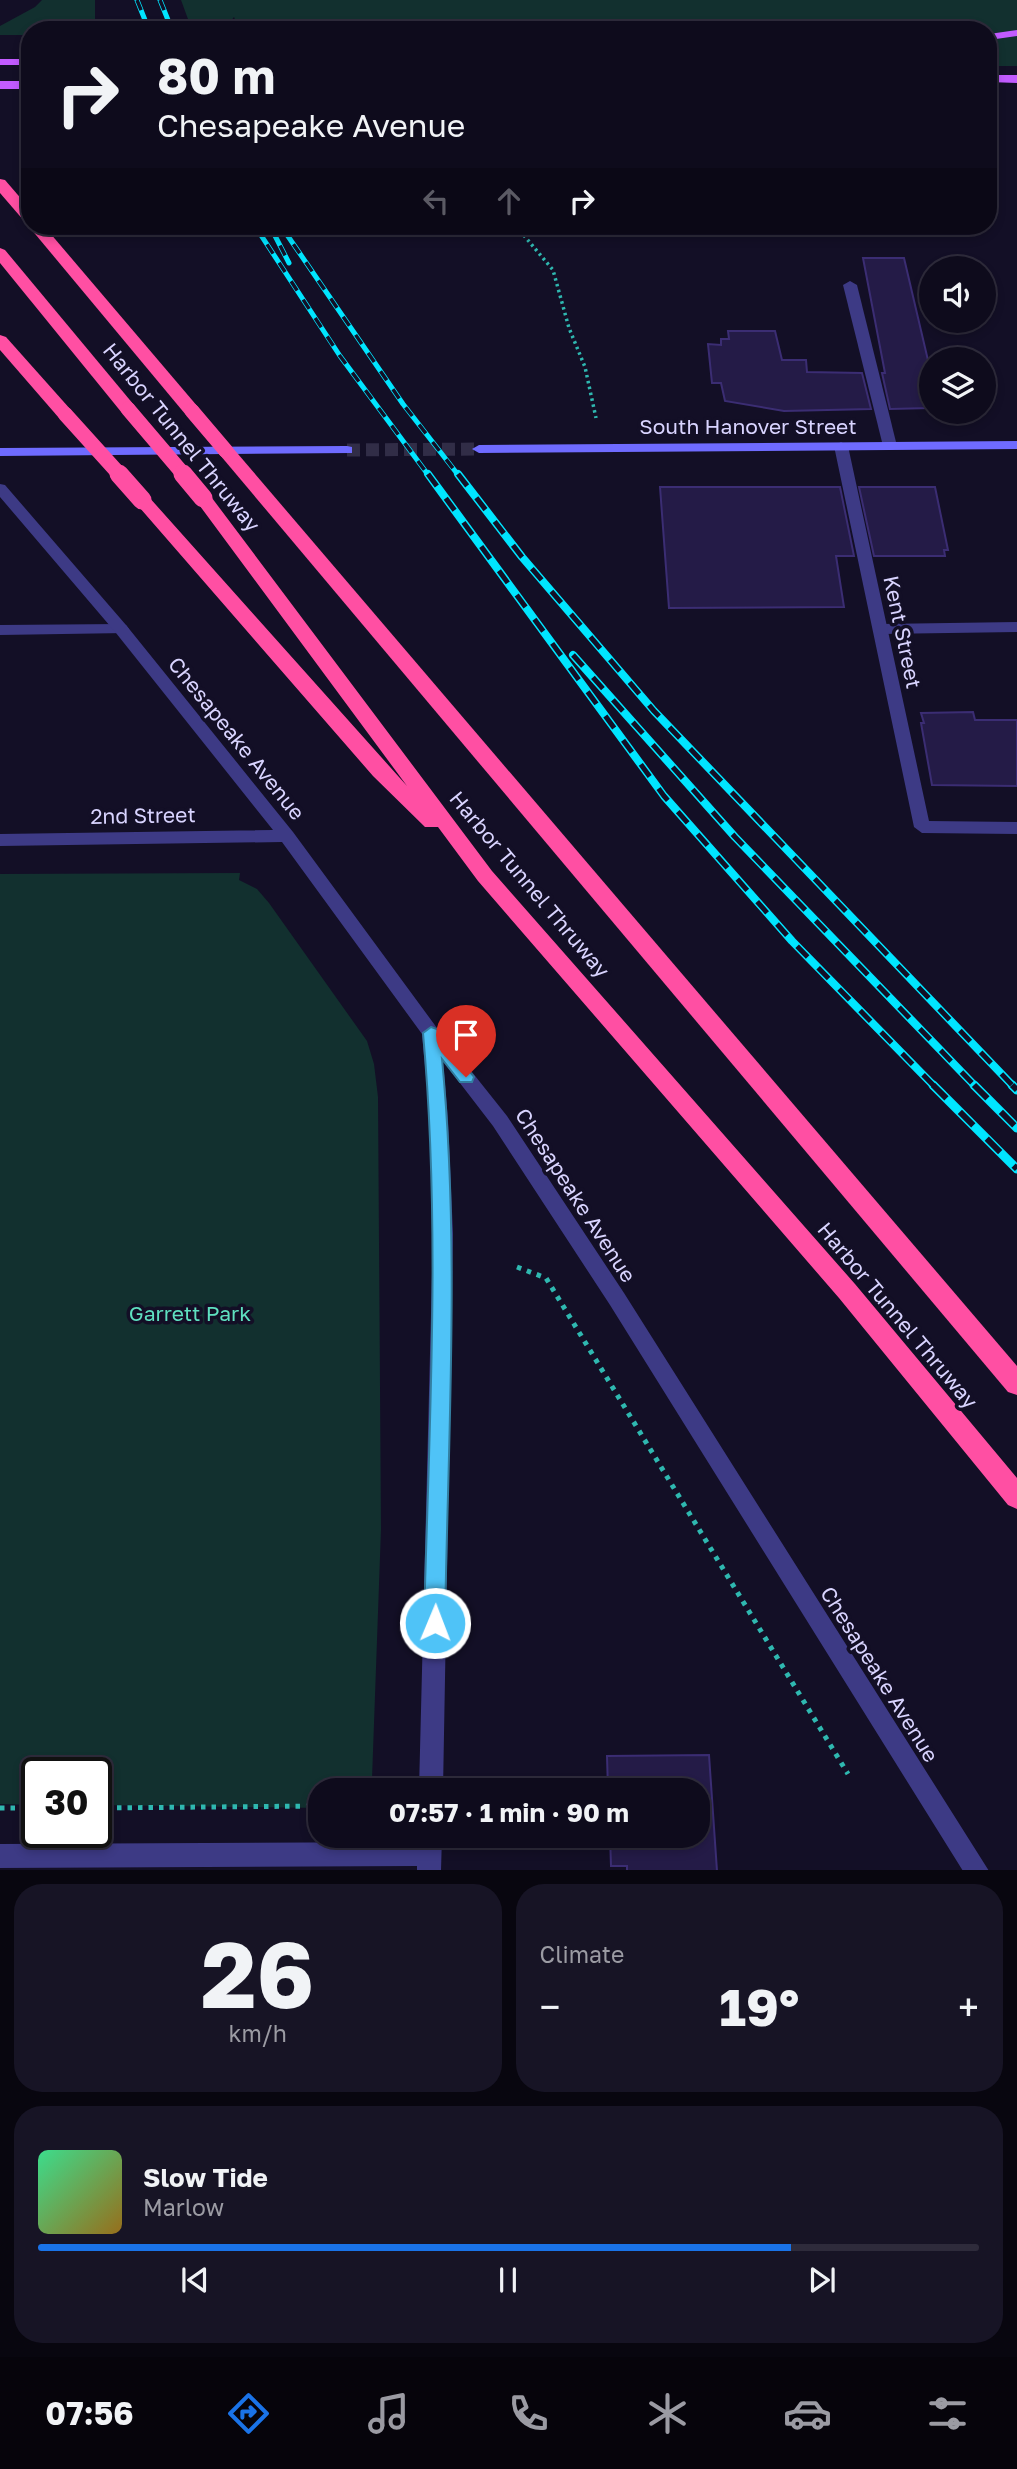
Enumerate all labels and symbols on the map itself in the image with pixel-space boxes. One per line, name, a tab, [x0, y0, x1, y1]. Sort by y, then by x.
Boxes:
street label: Harbor Tunnel Thruway	[98, 337, 266, 537]
street label: South Hanover Street	[639, 413, 857, 439]
street label: Kent Street	[878, 573, 928, 691]
street label: Chesapeake Avenue	[163, 651, 311, 825]
street label: Harbor Tunnel Thruway	[444, 785, 616, 983]
street label: 2nd Street	[90, 801, 196, 829]
pin	[436, 1005, 496, 1077]
street label: Chesapeake Avenue	[510, 1103, 642, 1287]
street label: Harbor Tunnel Thruway	[812, 1216, 984, 1414]
park label: Garrett Park	[129, 1300, 251, 1326]
street label: Chesapeake Avenue	[815, 1581, 945, 1767]
position arrow	[398, 1586, 472, 1660]
speed limit sign: 30	[21, 1757, 112, 1848]

